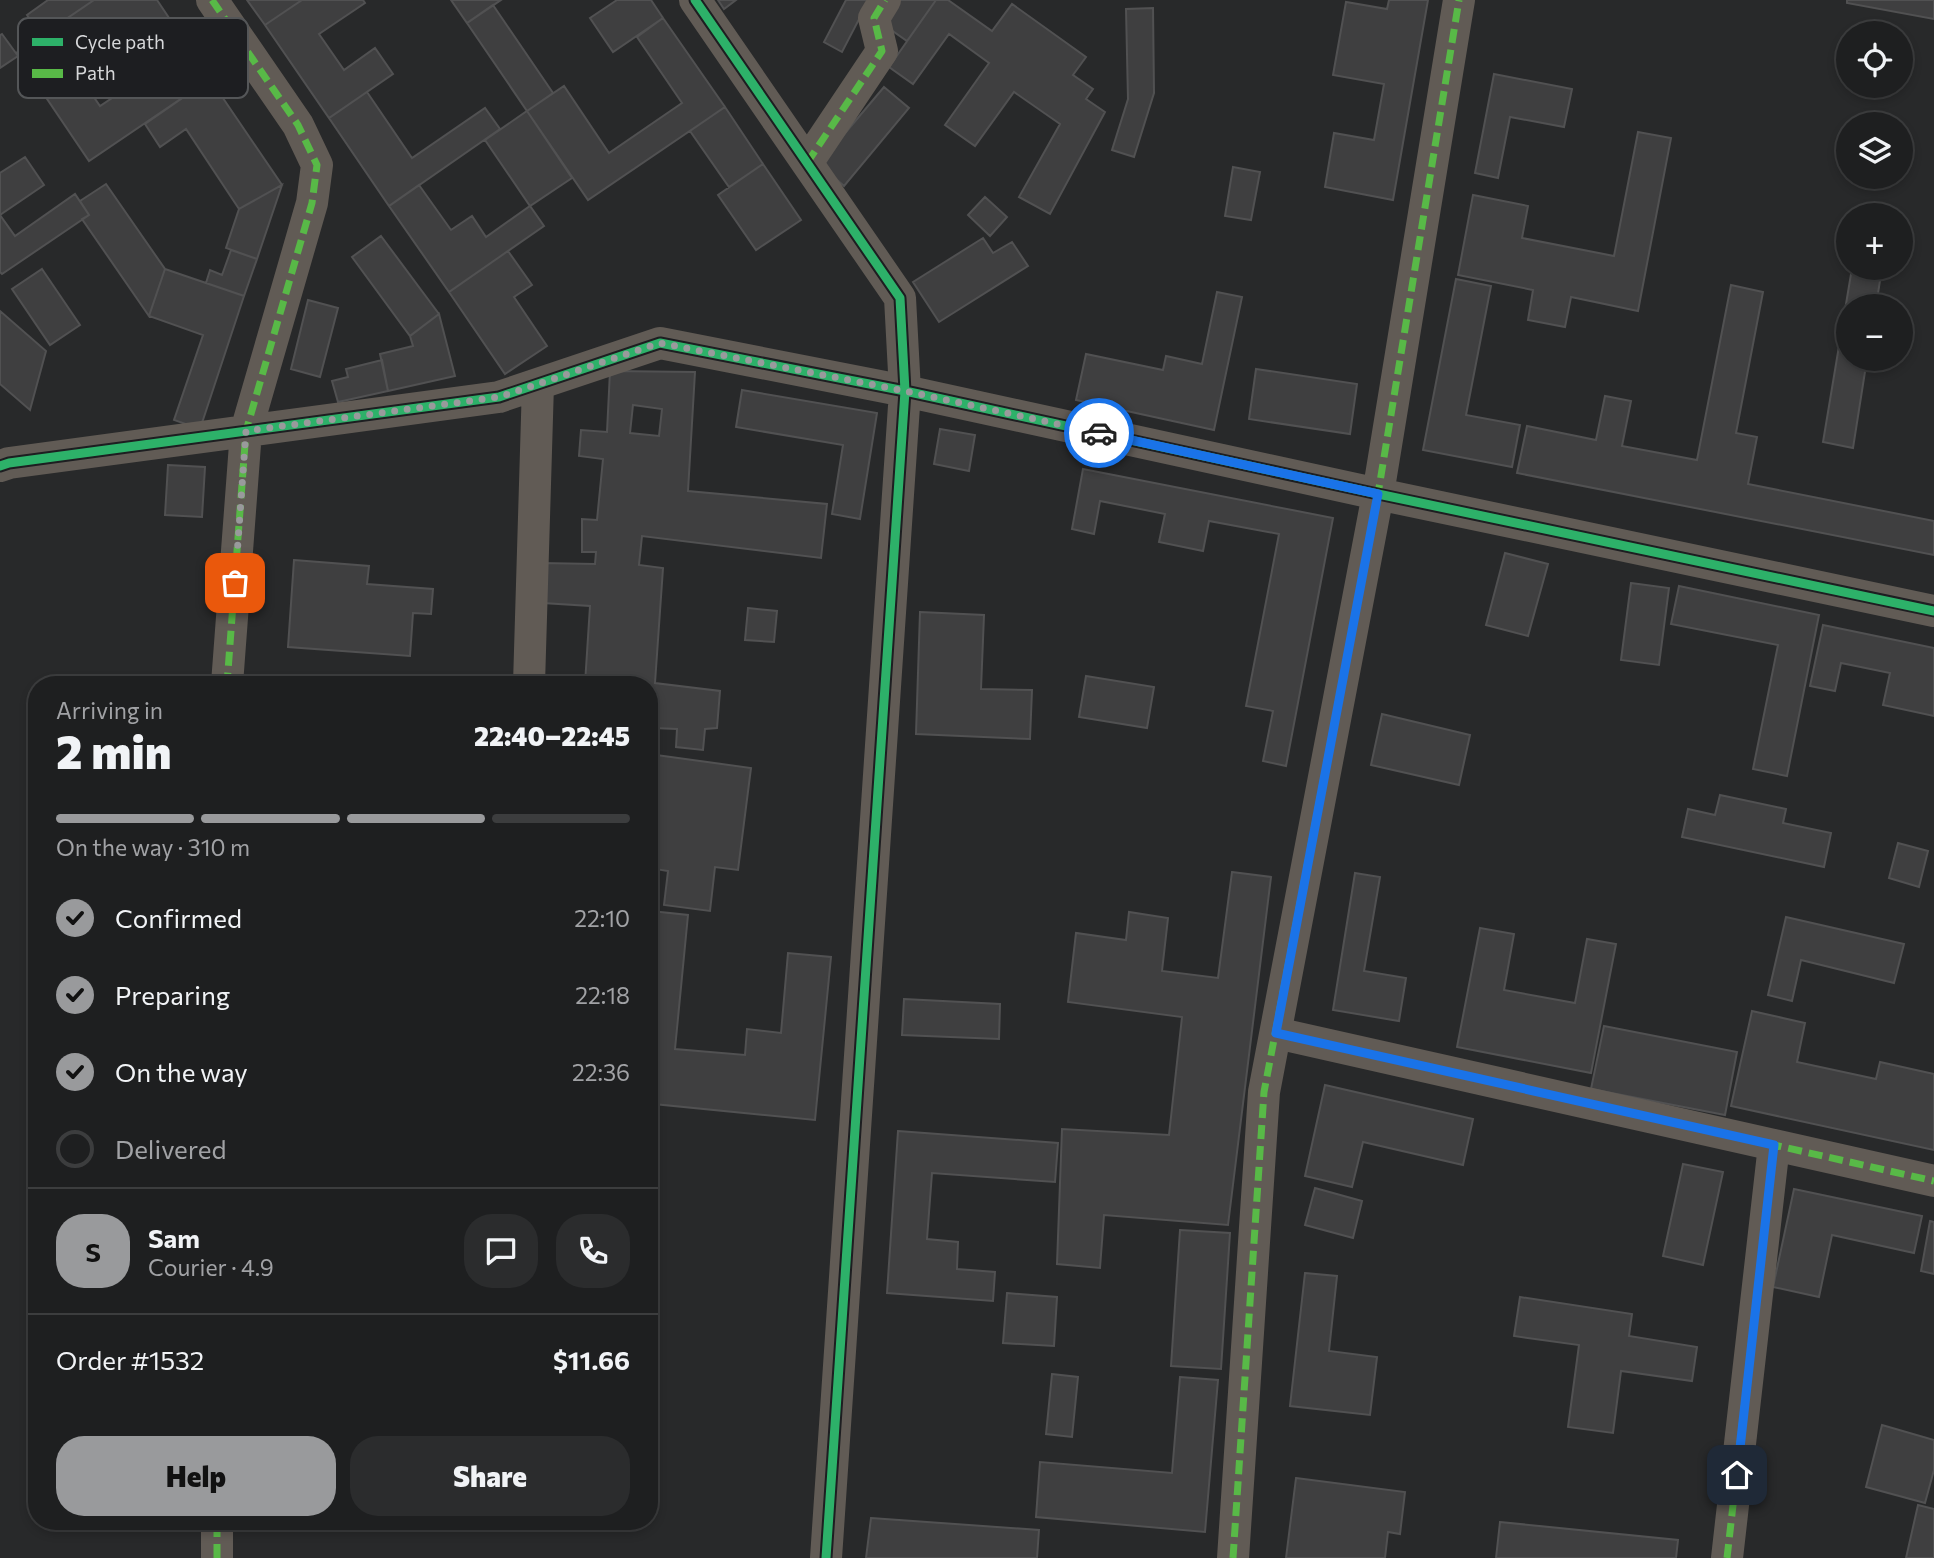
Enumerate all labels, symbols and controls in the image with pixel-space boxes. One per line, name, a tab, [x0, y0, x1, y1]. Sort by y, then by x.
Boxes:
legend	[18, 18, 248, 98]
map controls	[1836, 21, 1913, 371]
button: locate	[1836, 21, 1913, 98]
text: Cycle path	[75, 30, 165, 53]
text: Path	[75, 61, 116, 84]
button: layers	[1836, 112, 1913, 189]
button: +	[1836, 203, 1913, 280]
button: −	[1836, 294, 1913, 371]
courier	[1064, 398, 1134, 468]
icon: car	[1080, 414, 1118, 452]
pin	[205, 553, 265, 613]
icon: bag	[216, 564, 254, 602]
text: Arriving in	[56, 696, 163, 724]
text: 22:40–22:45	[474, 720, 630, 751]
text: 2 min	[56, 722, 172, 778]
text: On the way · 310 m	[56, 833, 250, 861]
icon: check	[56, 899, 94, 937]
text: Confirmed	[115, 902, 242, 933]
text: 22:10	[574, 904, 630, 932]
icon: check	[56, 976, 94, 1014]
text: Preparing	[115, 979, 230, 1010]
text: 22:18	[575, 981, 630, 1009]
icon: check	[56, 1053, 94, 1091]
text: On the way	[115, 1056, 248, 1087]
text: 22:36	[572, 1058, 630, 1086]
text: Delivered	[115, 1133, 226, 1164]
button: chat	[464, 1214, 538, 1288]
button: phone	[556, 1214, 630, 1288]
text: Sam	[148, 1222, 200, 1253]
text: S	[85, 1236, 101, 1267]
text: Courier · 4.9	[148, 1253, 274, 1281]
text: Order #1532	[56, 1344, 204, 1375]
text: $11.66	[553, 1344, 630, 1375]
button: Help	[56, 1436, 336, 1516]
button: Share	[350, 1436, 630, 1516]
pin	[1707, 1445, 1767, 1505]
icon: home	[1718, 1456, 1756, 1494]

